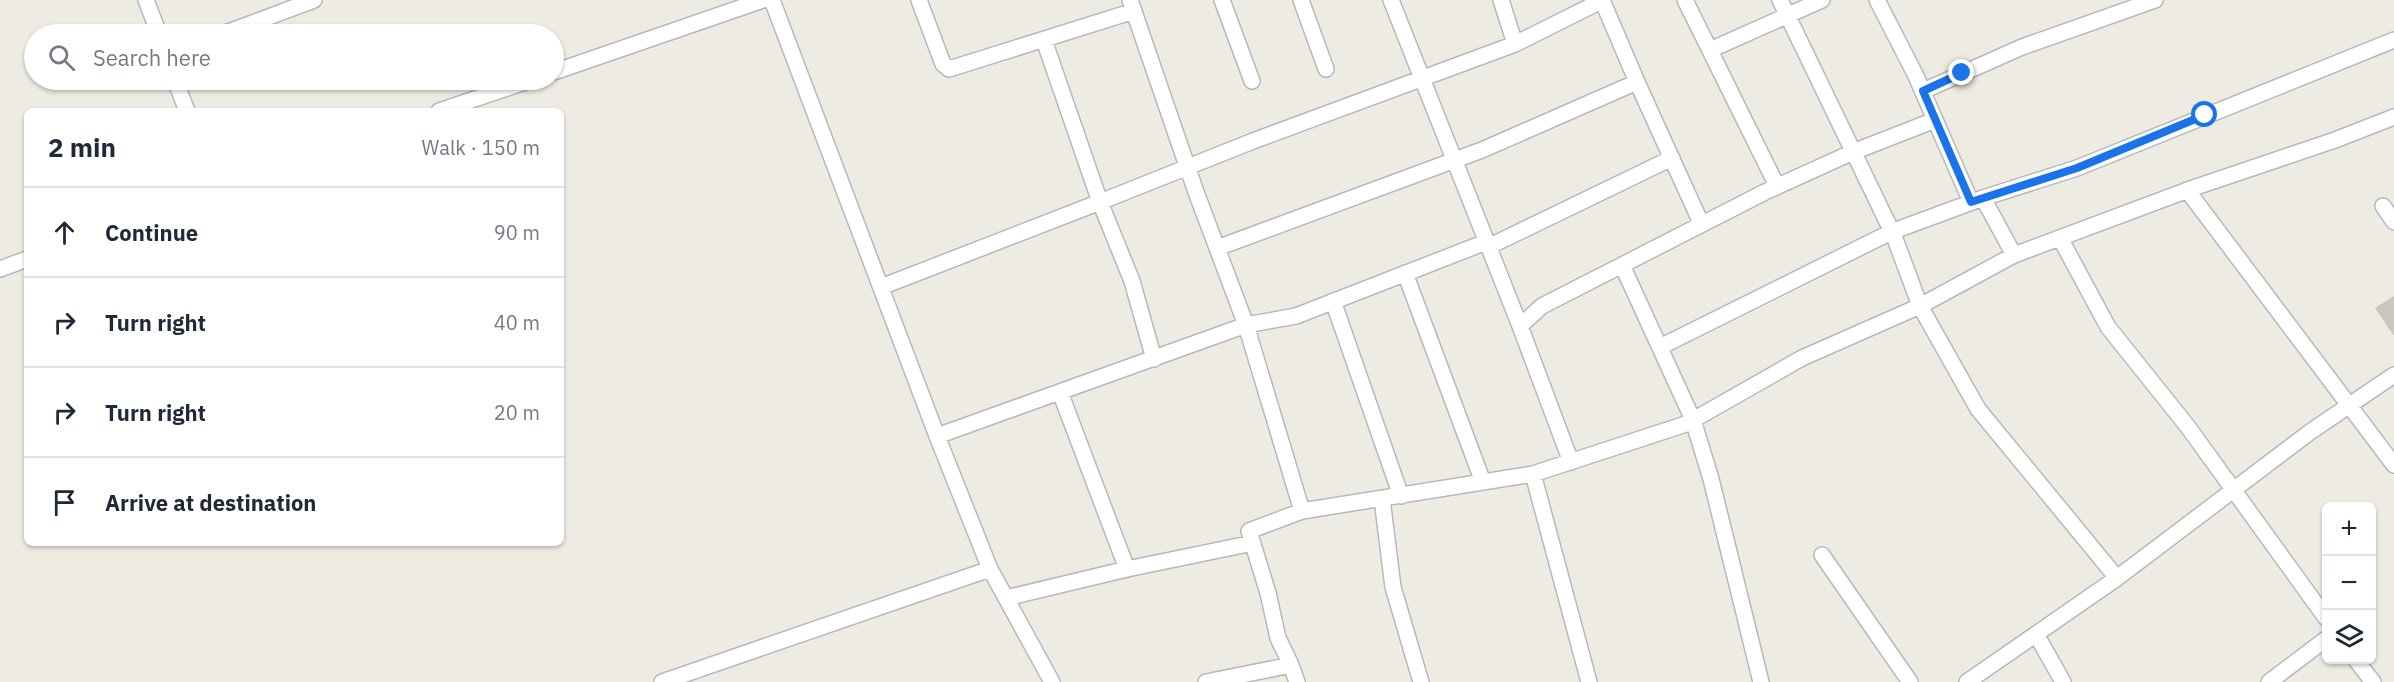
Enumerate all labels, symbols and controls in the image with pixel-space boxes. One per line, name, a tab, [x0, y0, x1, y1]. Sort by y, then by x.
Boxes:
search box	[24, 24, 564, 90]
icon: search	[45, 41, 78, 74]
text: Search here	[93, 43, 211, 72]
route end	[1948, 59, 1974, 85]
route start	[2191, 101, 2217, 127]
text: 2 min	[48, 130, 116, 164]
text: Walk · 150 m	[422, 134, 540, 161]
icon: ahead	[48, 216, 81, 249]
text: Continue	[105, 218, 198, 247]
text: 90 m	[494, 219, 540, 246]
icon: right	[48, 306, 81, 339]
text: Turn right	[105, 308, 206, 337]
text: 40 m	[494, 309, 540, 336]
icon: right	[48, 396, 81, 429]
text: Turn right	[105, 398, 206, 427]
text: 20 m	[494, 399, 540, 426]
icon: arrive	[48, 486, 81, 519]
text: Arrive at destination	[105, 488, 316, 517]
map controls	[2322, 502, 2376, 664]
button: +	[2322, 502, 2376, 556]
button: −	[2322, 556, 2376, 610]
button: layers	[2322, 610, 2376, 664]

